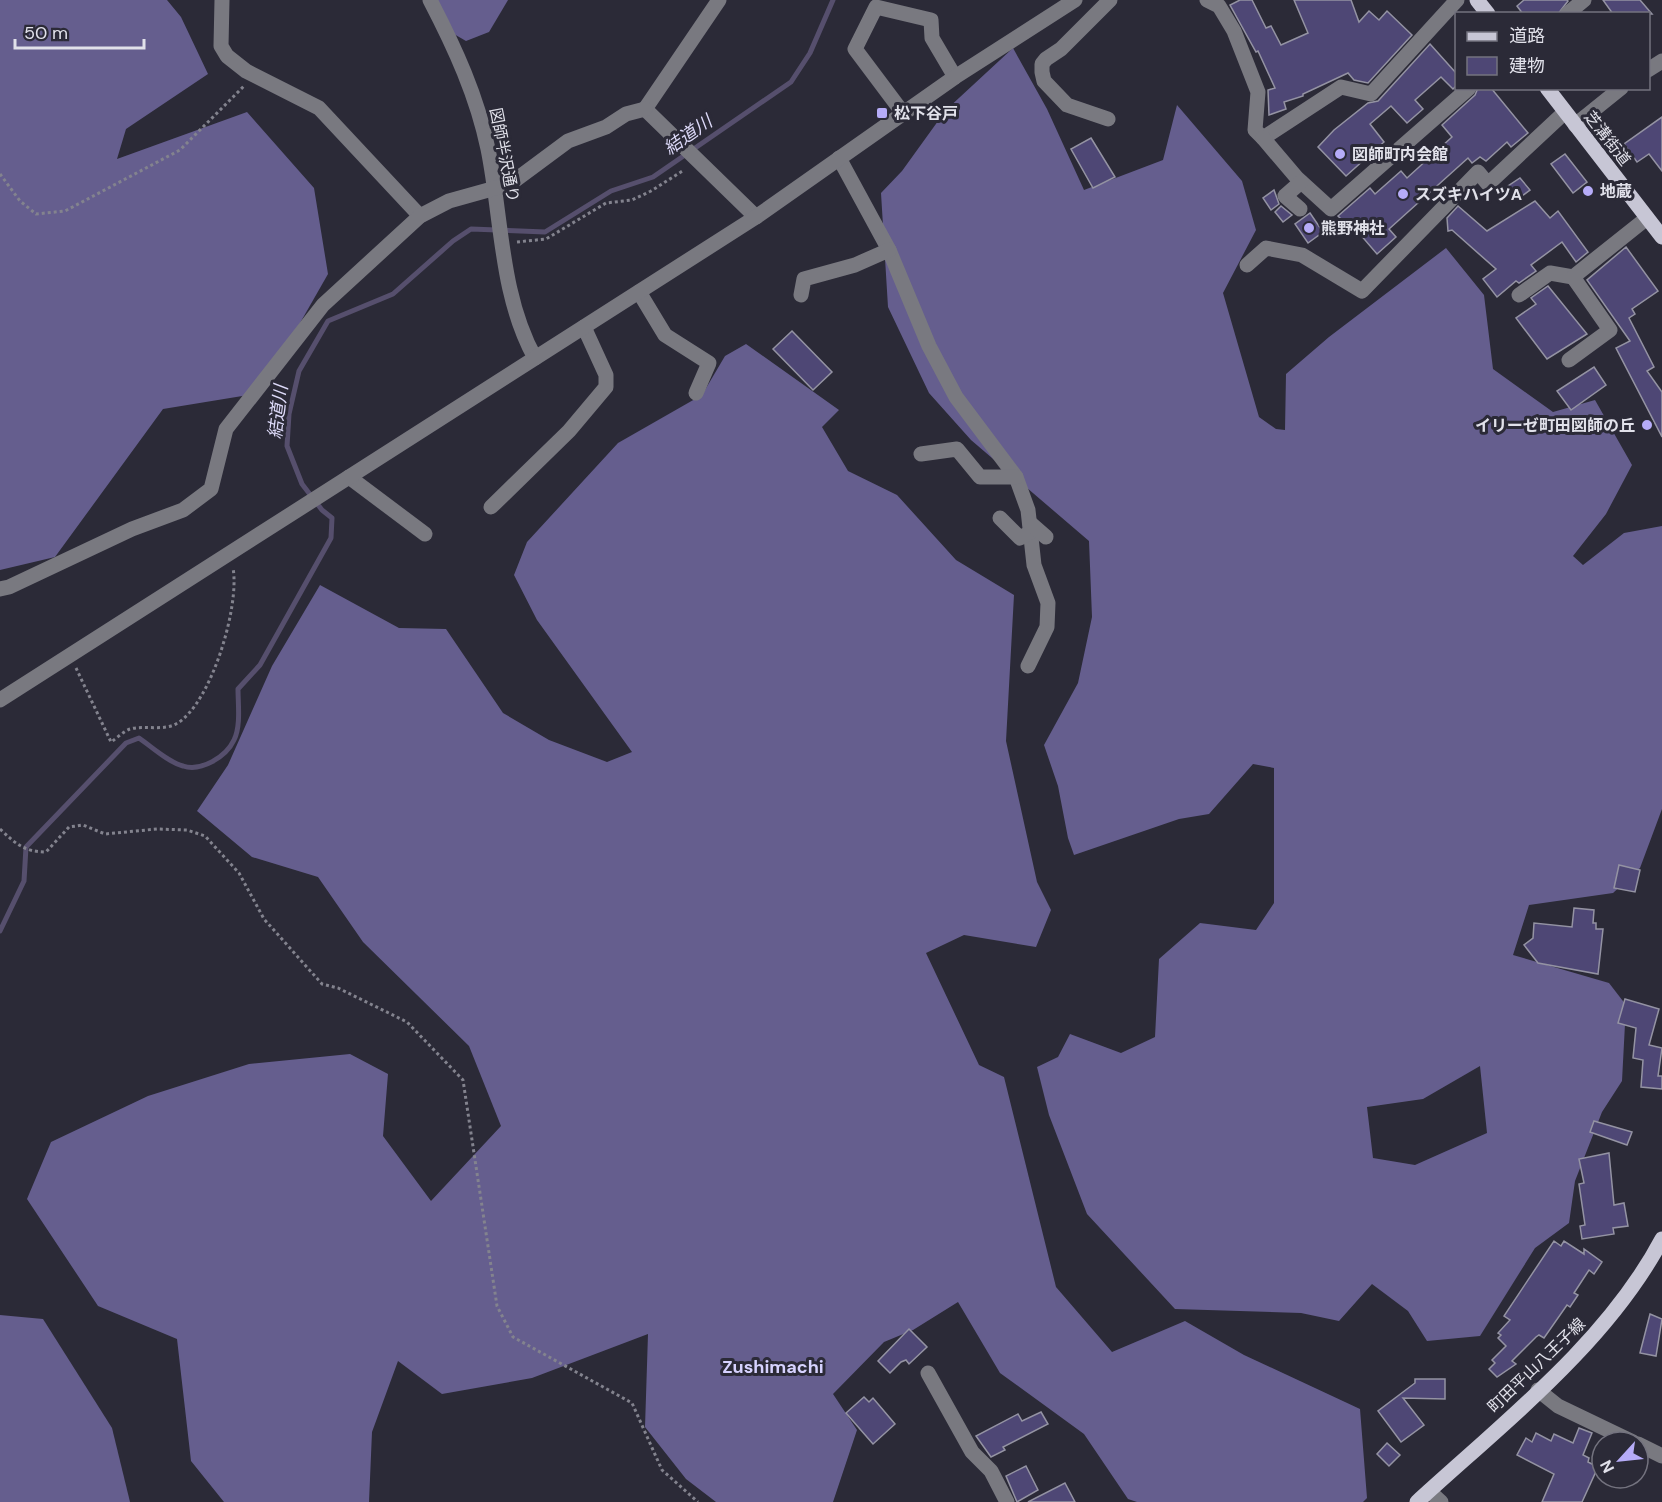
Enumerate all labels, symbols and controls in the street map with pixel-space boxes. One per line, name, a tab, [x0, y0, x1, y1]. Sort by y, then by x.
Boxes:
scale bar	[15, 12, 144, 50]
legend	[1455, 12, 1650, 90]
text: 50 m	[24, 21, 68, 45]
text: 道路	[1509, 24, 1545, 48]
text: 建物	[1509, 54, 1545, 78]
place label: 松下谷戸	[894, 103, 958, 124]
street label: 図師半沢通り	[485, 106, 524, 204]
marker: 松下谷戸	[875, 106, 889, 120]
street label: 芝溝街道	[1580, 107, 1636, 170]
water label: 結道川	[659, 109, 719, 160]
place label: 図師町内会館	[1352, 144, 1448, 165]
marker: 図師町内会館	[1333, 147, 1347, 161]
place label: 地蔵	[1600, 181, 1632, 202]
place label: スズキハイツA	[1415, 184, 1522, 205]
marker: 地蔵	[1581, 184, 1595, 198]
marker: スズキハイツA	[1396, 187, 1410, 201]
place label: 熊野神社	[1321, 218, 1385, 239]
marker: 熊野神社	[1302, 221, 1316, 235]
water label: 結道川	[263, 382, 293, 440]
place label: イリーゼ町田図師の丘	[1475, 415, 1635, 436]
marker: イリーゼ町田図師の丘	[1640, 418, 1654, 432]
street label: 町田平山八王子線	[1483, 1313, 1590, 1417]
district label: Zushimachi	[722, 1355, 824, 1379]
north arrow	[1590, 1430, 1650, 1490]
text: N	[1595, 1457, 1619, 1477]

